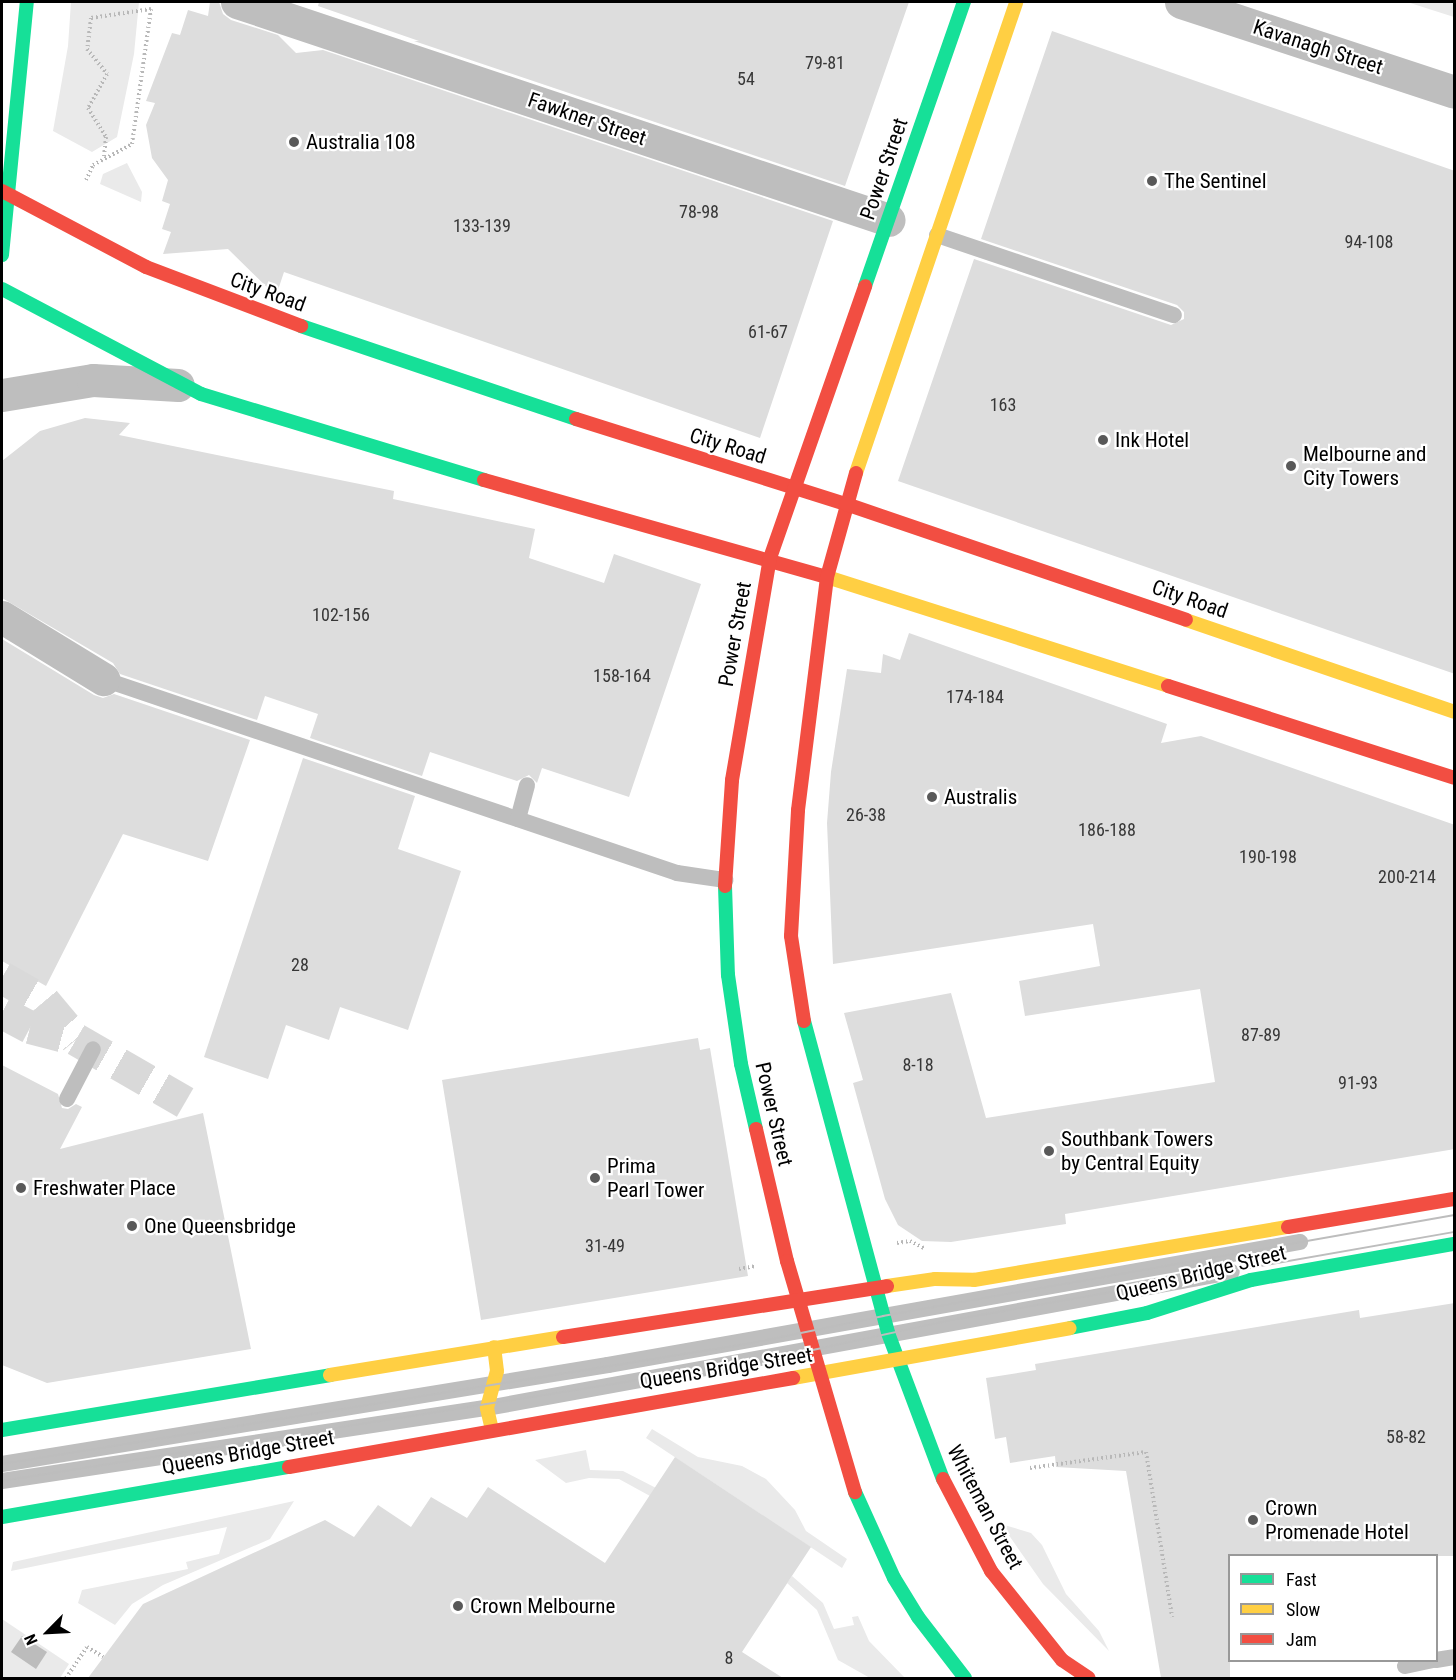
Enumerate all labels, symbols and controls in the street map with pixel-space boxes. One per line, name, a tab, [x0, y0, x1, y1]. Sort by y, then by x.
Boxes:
street label: Kavanagh Street	[1250, 14, 1386, 80]
house number: 79-81	[805, 52, 845, 74]
house number: 54	[737, 68, 755, 90]
street label: Fawkner Street	[525, 87, 649, 151]
street label: Power Street	[855, 115, 913, 223]
place label: Australia 108	[306, 129, 416, 155]
marker: Australia 108	[287, 135, 301, 149]
place label: The Sentinel	[1164, 168, 1267, 194]
marker: The Sentinel	[1145, 174, 1159, 188]
house number: 78-98	[679, 201, 719, 223]
house number: 133-139	[453, 215, 511, 237]
house number: 94-108	[1345, 231, 1393, 253]
street label: City Road	[227, 267, 309, 317]
house number: 61-67	[748, 321, 788, 343]
house number: 163	[990, 394, 1016, 416]
street label: City Road	[687, 422, 769, 470]
place label: Ink Hotel	[1115, 427, 1189, 453]
marker: Ink Hotel	[1096, 433, 1110, 447]
place label: Melbourne and City Towers	[1303, 441, 1426, 491]
marker: Melbourne and City Towers	[1284, 459, 1298, 473]
street label: City Road	[1149, 574, 1231, 624]
street label: Power Street	[713, 580, 757, 688]
house number: 102-156	[312, 604, 370, 626]
house number: 158-164	[593, 665, 651, 687]
house number: 174-184	[946, 686, 1004, 708]
place label: Australis	[944, 784, 1017, 810]
marker: Australis	[925, 790, 939, 804]
house number: 26-38	[846, 804, 886, 826]
house number: 186-188	[1078, 819, 1136, 841]
house number: 190-198	[1239, 846, 1297, 868]
house number: 200-214	[1378, 866, 1436, 888]
house number: 28	[291, 954, 309, 976]
house number: 87-89	[1241, 1024, 1281, 1046]
house number: 8-18	[902, 1054, 934, 1076]
street label: Power Street	[750, 1060, 798, 1168]
house number: 91-93	[1338, 1072, 1378, 1094]
place label: Southbank Towers by Central Equity	[1061, 1126, 1214, 1176]
marker: Southbank Towers by Central Equity	[1042, 1144, 1056, 1158]
place label: Prima Pearl Tower	[607, 1153, 705, 1203]
marker: Prima Pearl Tower	[588, 1171, 602, 1185]
place label: Freshwater Place	[33, 1175, 176, 1201]
marker: Freshwater Place	[14, 1181, 28, 1195]
place label: One Queensbridge	[144, 1213, 296, 1239]
marker: One Queensbridge	[125, 1219, 139, 1233]
house number: 31-49	[585, 1235, 625, 1257]
street label: Queens Bridge Street	[1113, 1240, 1289, 1306]
street label: Queens Bridge Street	[638, 1342, 814, 1394]
street label: Queens Bridge Street	[160, 1424, 336, 1480]
house number: 58-82	[1386, 1426, 1426, 1448]
street label: Whiteman Street	[942, 1441, 1028, 1573]
place label: Crown Promenade Hotel	[1265, 1495, 1409, 1545]
marker: Crown Promenade Hotel	[1246, 1513, 1260, 1527]
legend	[1228, 1554, 1438, 1662]
text: Fast	[1286, 1569, 1317, 1590]
place label: Crown Melbourne	[470, 1593, 615, 1619]
marker: Crown Melbourne	[451, 1599, 465, 1613]
text: Slow	[1286, 1599, 1320, 1620]
north arrow	[18, 1602, 78, 1662]
text: Jam	[1286, 1629, 1317, 1650]
text: N	[20, 1631, 42, 1648]
house number: 8	[725, 1647, 733, 1669]

